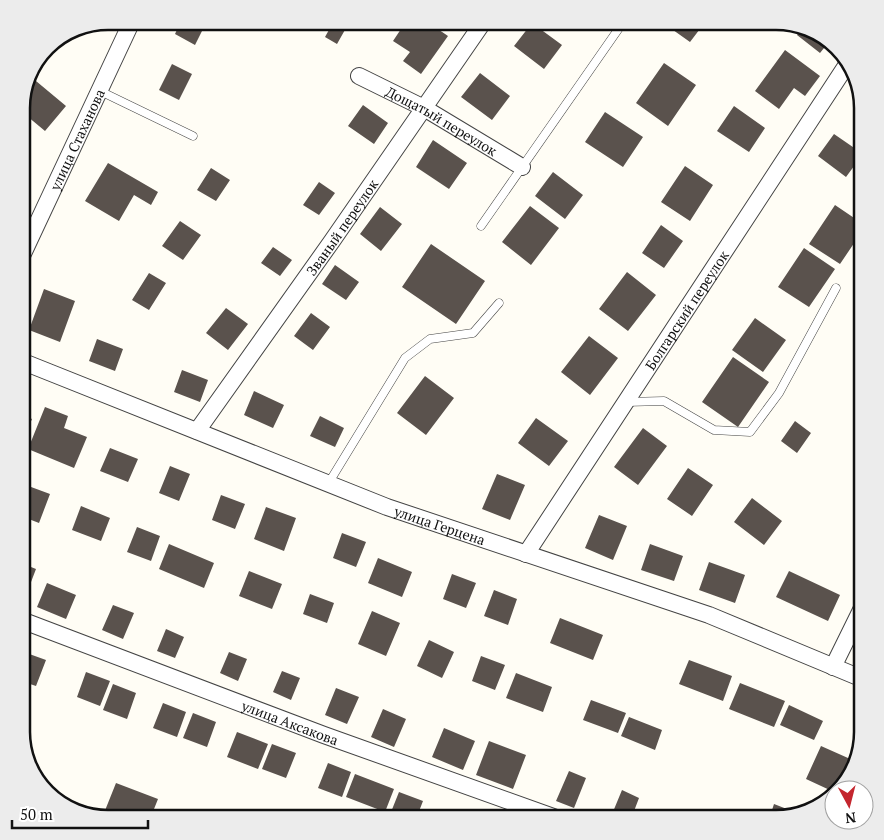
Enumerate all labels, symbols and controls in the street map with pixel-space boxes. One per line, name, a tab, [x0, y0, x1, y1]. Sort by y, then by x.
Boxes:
street label: Дощатый переулок	[383, 81, 501, 160]
street label: улица Стаханова	[44, 86, 108, 194]
street label: Званый переулок	[301, 175, 382, 279]
street label: Болгарский переулок	[640, 246, 732, 373]
street label: улица Герцена	[391, 500, 488, 549]
street label: улица Аксакова	[238, 695, 341, 749]
north arrow	[824, 780, 874, 830]
scale bar	[12, 798, 149, 830]
text: 50 m	[20, 804, 53, 824]
text: N	[844, 808, 857, 829]

